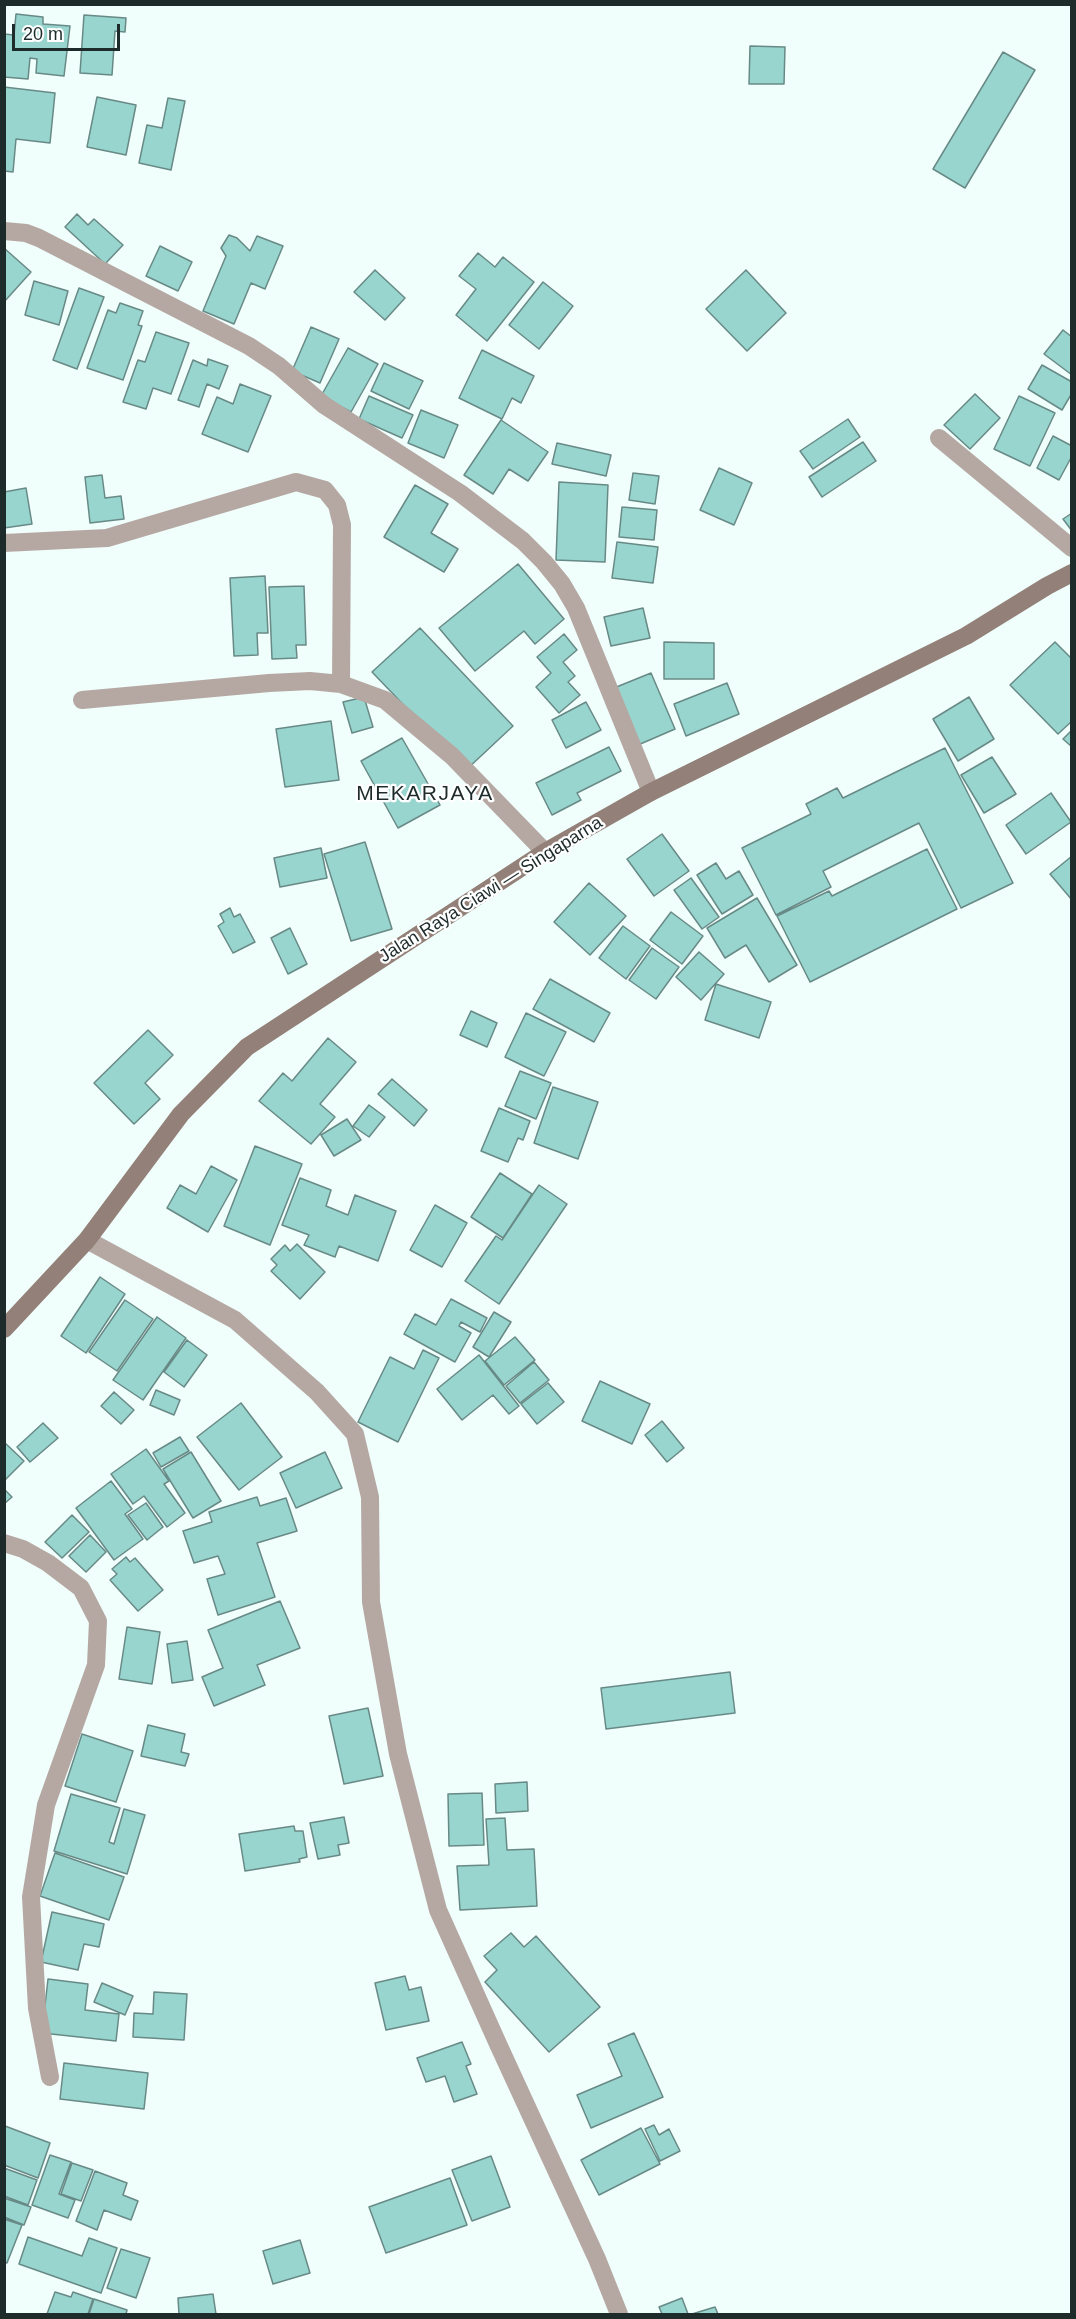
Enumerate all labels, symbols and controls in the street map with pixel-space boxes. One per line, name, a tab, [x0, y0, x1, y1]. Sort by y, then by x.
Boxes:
scale bar	[15, 12, 123, 50]
text: 20 m	[23, 24, 63, 44]
district label: MEKARJAYA	[356, 781, 494, 807]
street label: Jalan Raya Ciawi — Singaparna	[375, 812, 607, 968]

